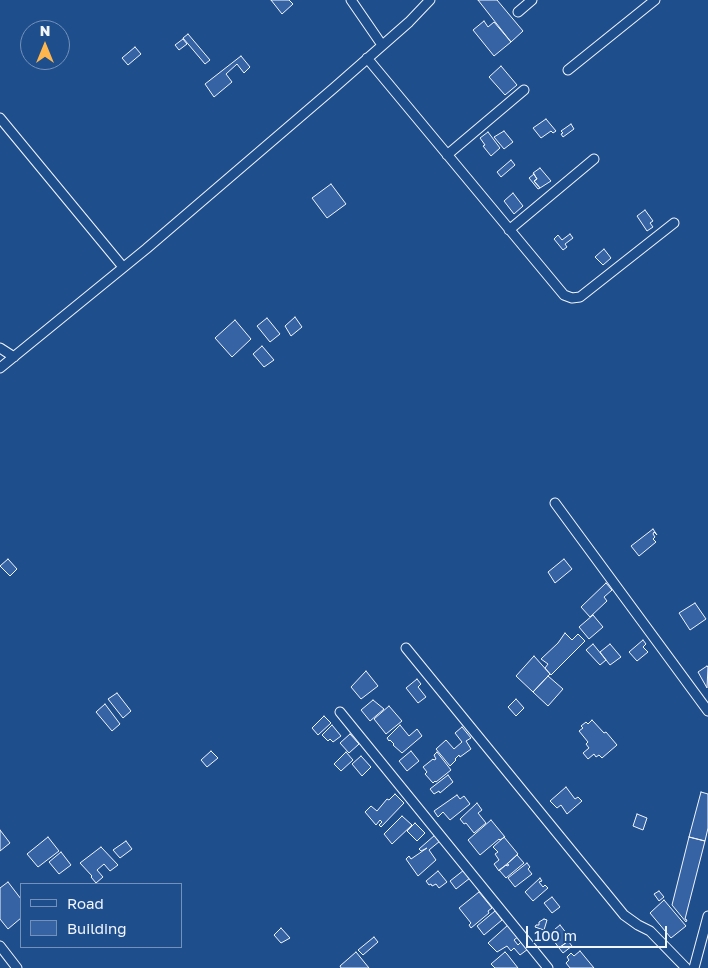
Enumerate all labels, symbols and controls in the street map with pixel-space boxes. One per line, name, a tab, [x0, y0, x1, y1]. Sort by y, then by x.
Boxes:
north arrow	[20, 20, 70, 70]
text: N	[40, 22, 50, 39]
legend	[20, 883, 182, 948]
text: Road	[67, 894, 104, 912]
scale bar	[528, 916, 669, 948]
text: Building	[67, 919, 127, 937]
text: 100 m	[534, 926, 577, 944]

